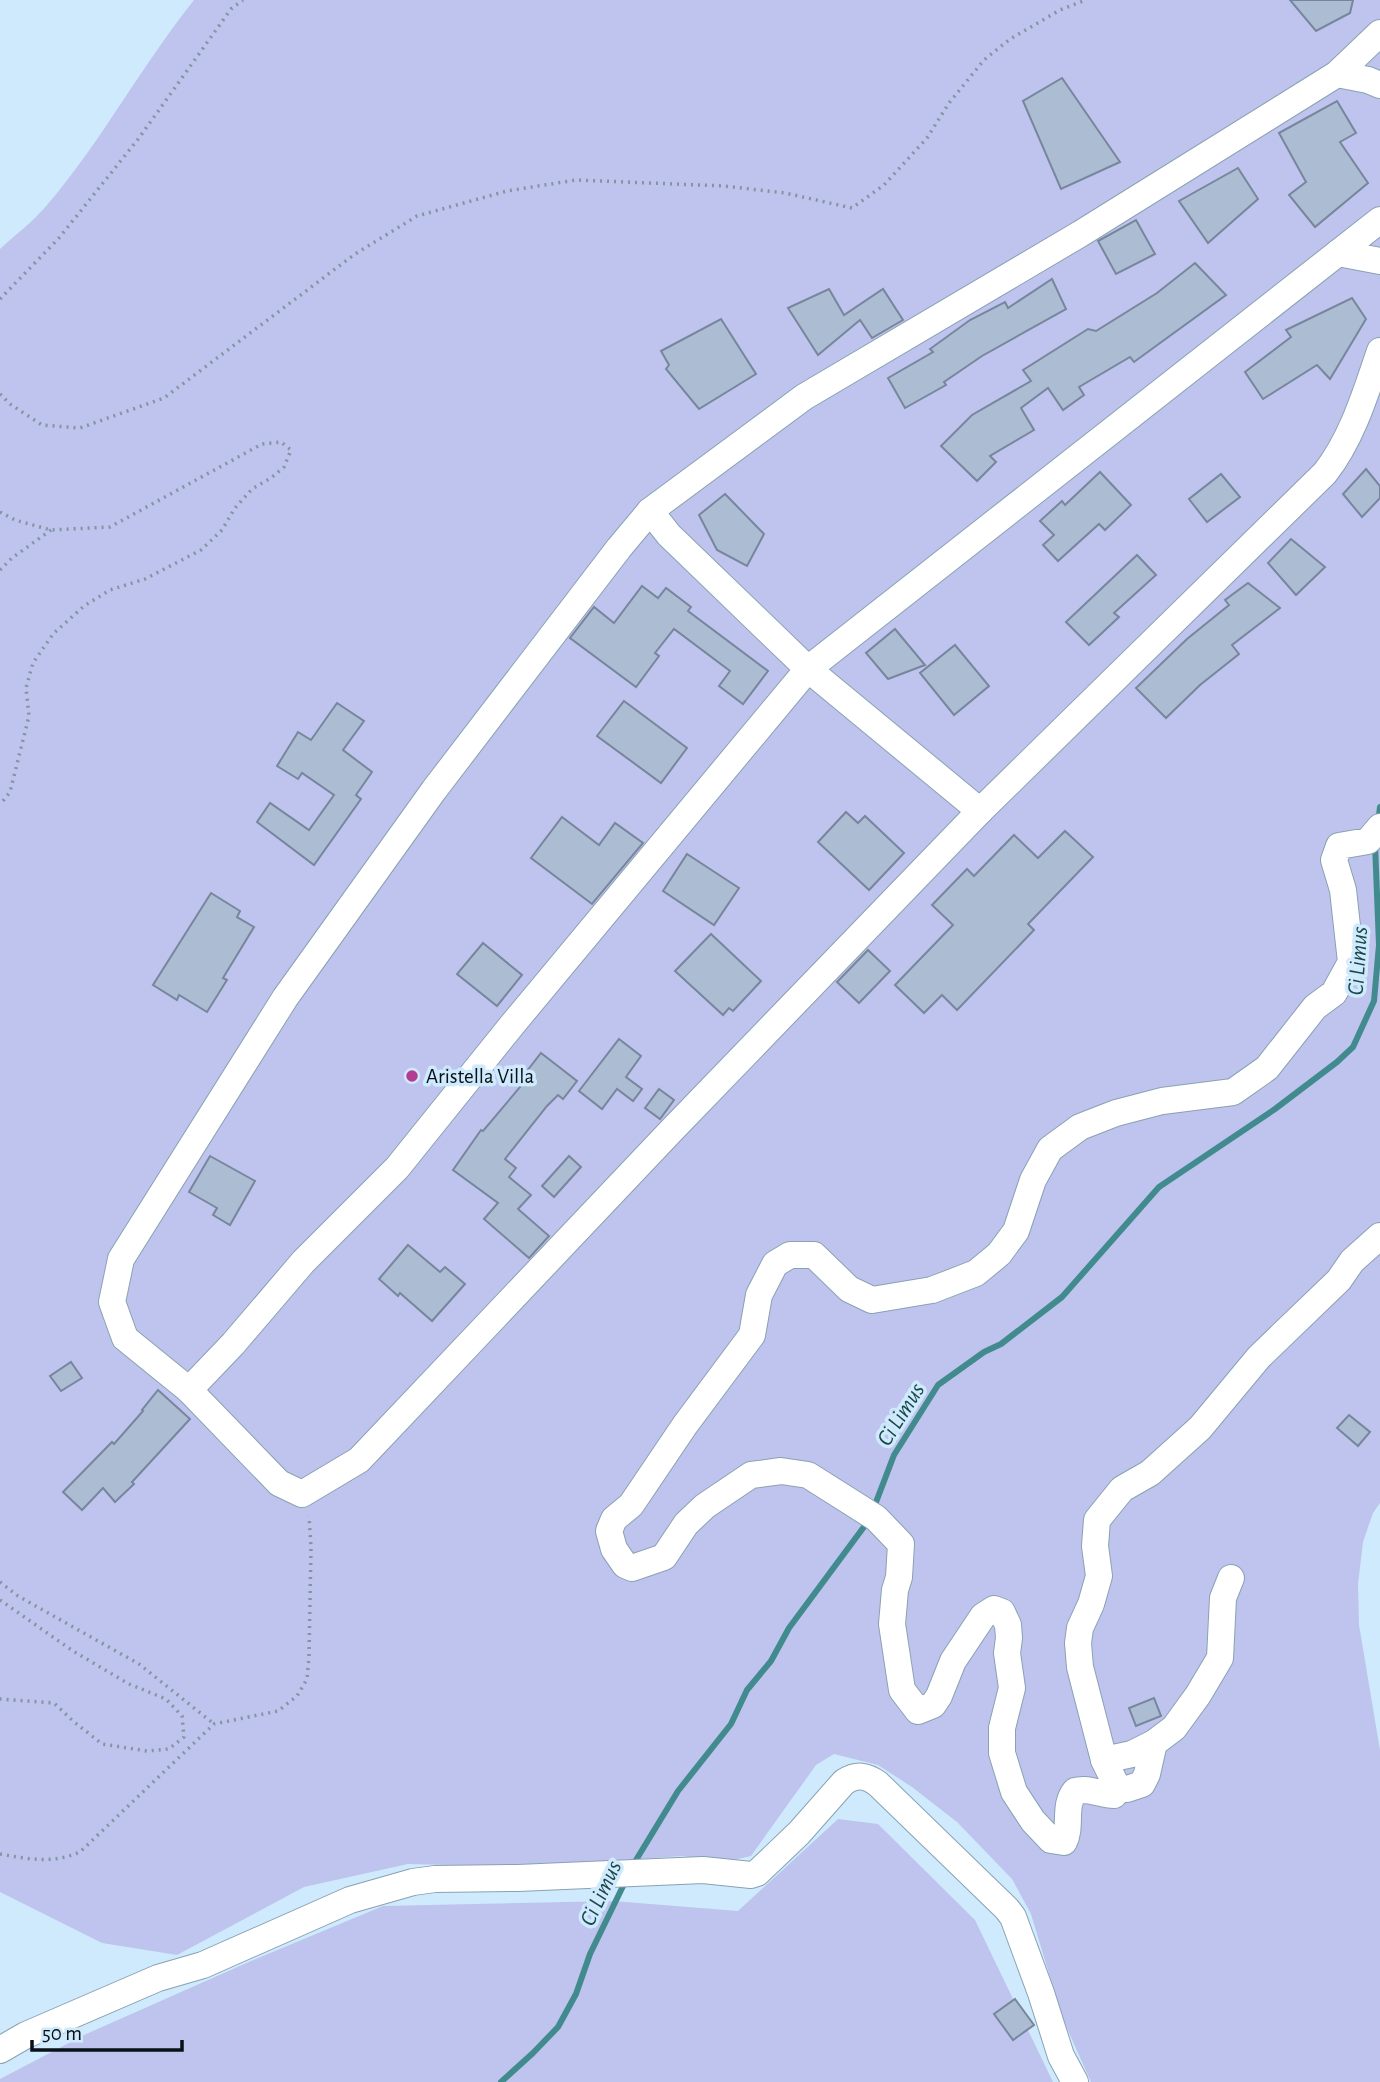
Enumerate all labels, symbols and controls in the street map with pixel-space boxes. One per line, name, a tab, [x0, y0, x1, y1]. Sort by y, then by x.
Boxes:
water label: Ci Limus	[1345, 926, 1372, 996]
place label: Aristella Villa	[426, 1066, 534, 1087]
marker: Aristella Villa	[404, 1068, 420, 1084]
water label: Ci Limus	[873, 1380, 929, 1450]
water label: Ci Limus	[576, 1858, 626, 1930]
scale bar	[32, 2008, 182, 2052]
text: 50 m	[42, 2023, 82, 2044]

